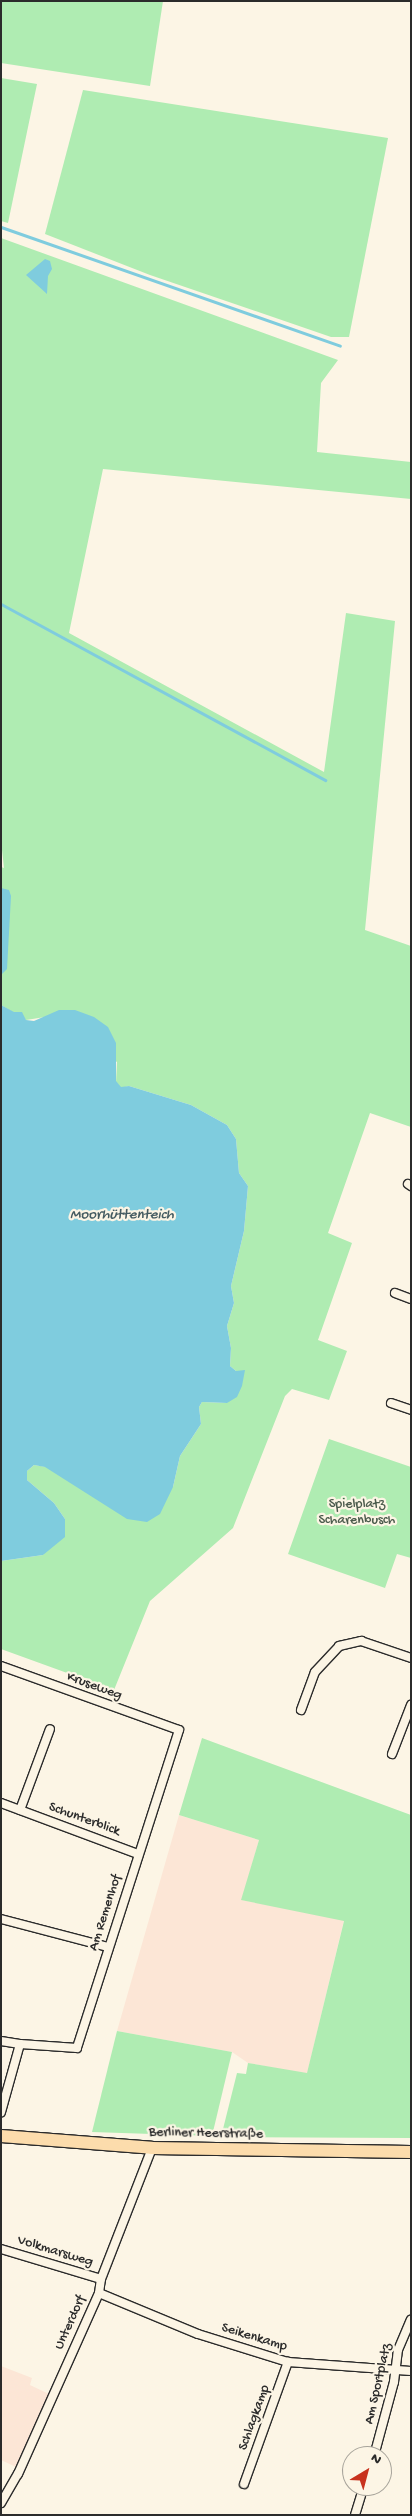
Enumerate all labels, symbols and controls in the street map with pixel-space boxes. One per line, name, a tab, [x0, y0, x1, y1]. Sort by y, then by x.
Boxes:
water label: Moorhüttenteich	[70, 1207, 174, 1225]
park label: Spielplatz Scharenbusch	[319, 1497, 395, 1530]
street label: Kruseweg	[64, 1669, 124, 1705]
street label: Schunterblick	[46, 1799, 122, 1841]
street label: Am Remenhof	[86, 1873, 126, 1953]
street label: Berliner Heerstraße	[149, 2125, 263, 2143]
street label: Volkmarsweg	[15, 2233, 95, 2271]
street label: Unterdorf	[52, 2293, 90, 2353]
street label: Seikenkamp	[219, 2320, 289, 2356]
street label: Am Sportplatz	[362, 2342, 396, 2426]
street label: Schlagkamp	[235, 2383, 275, 2453]
north arrow	[342, 2446, 392, 2496]
text: N	[367, 2450, 384, 2469]

